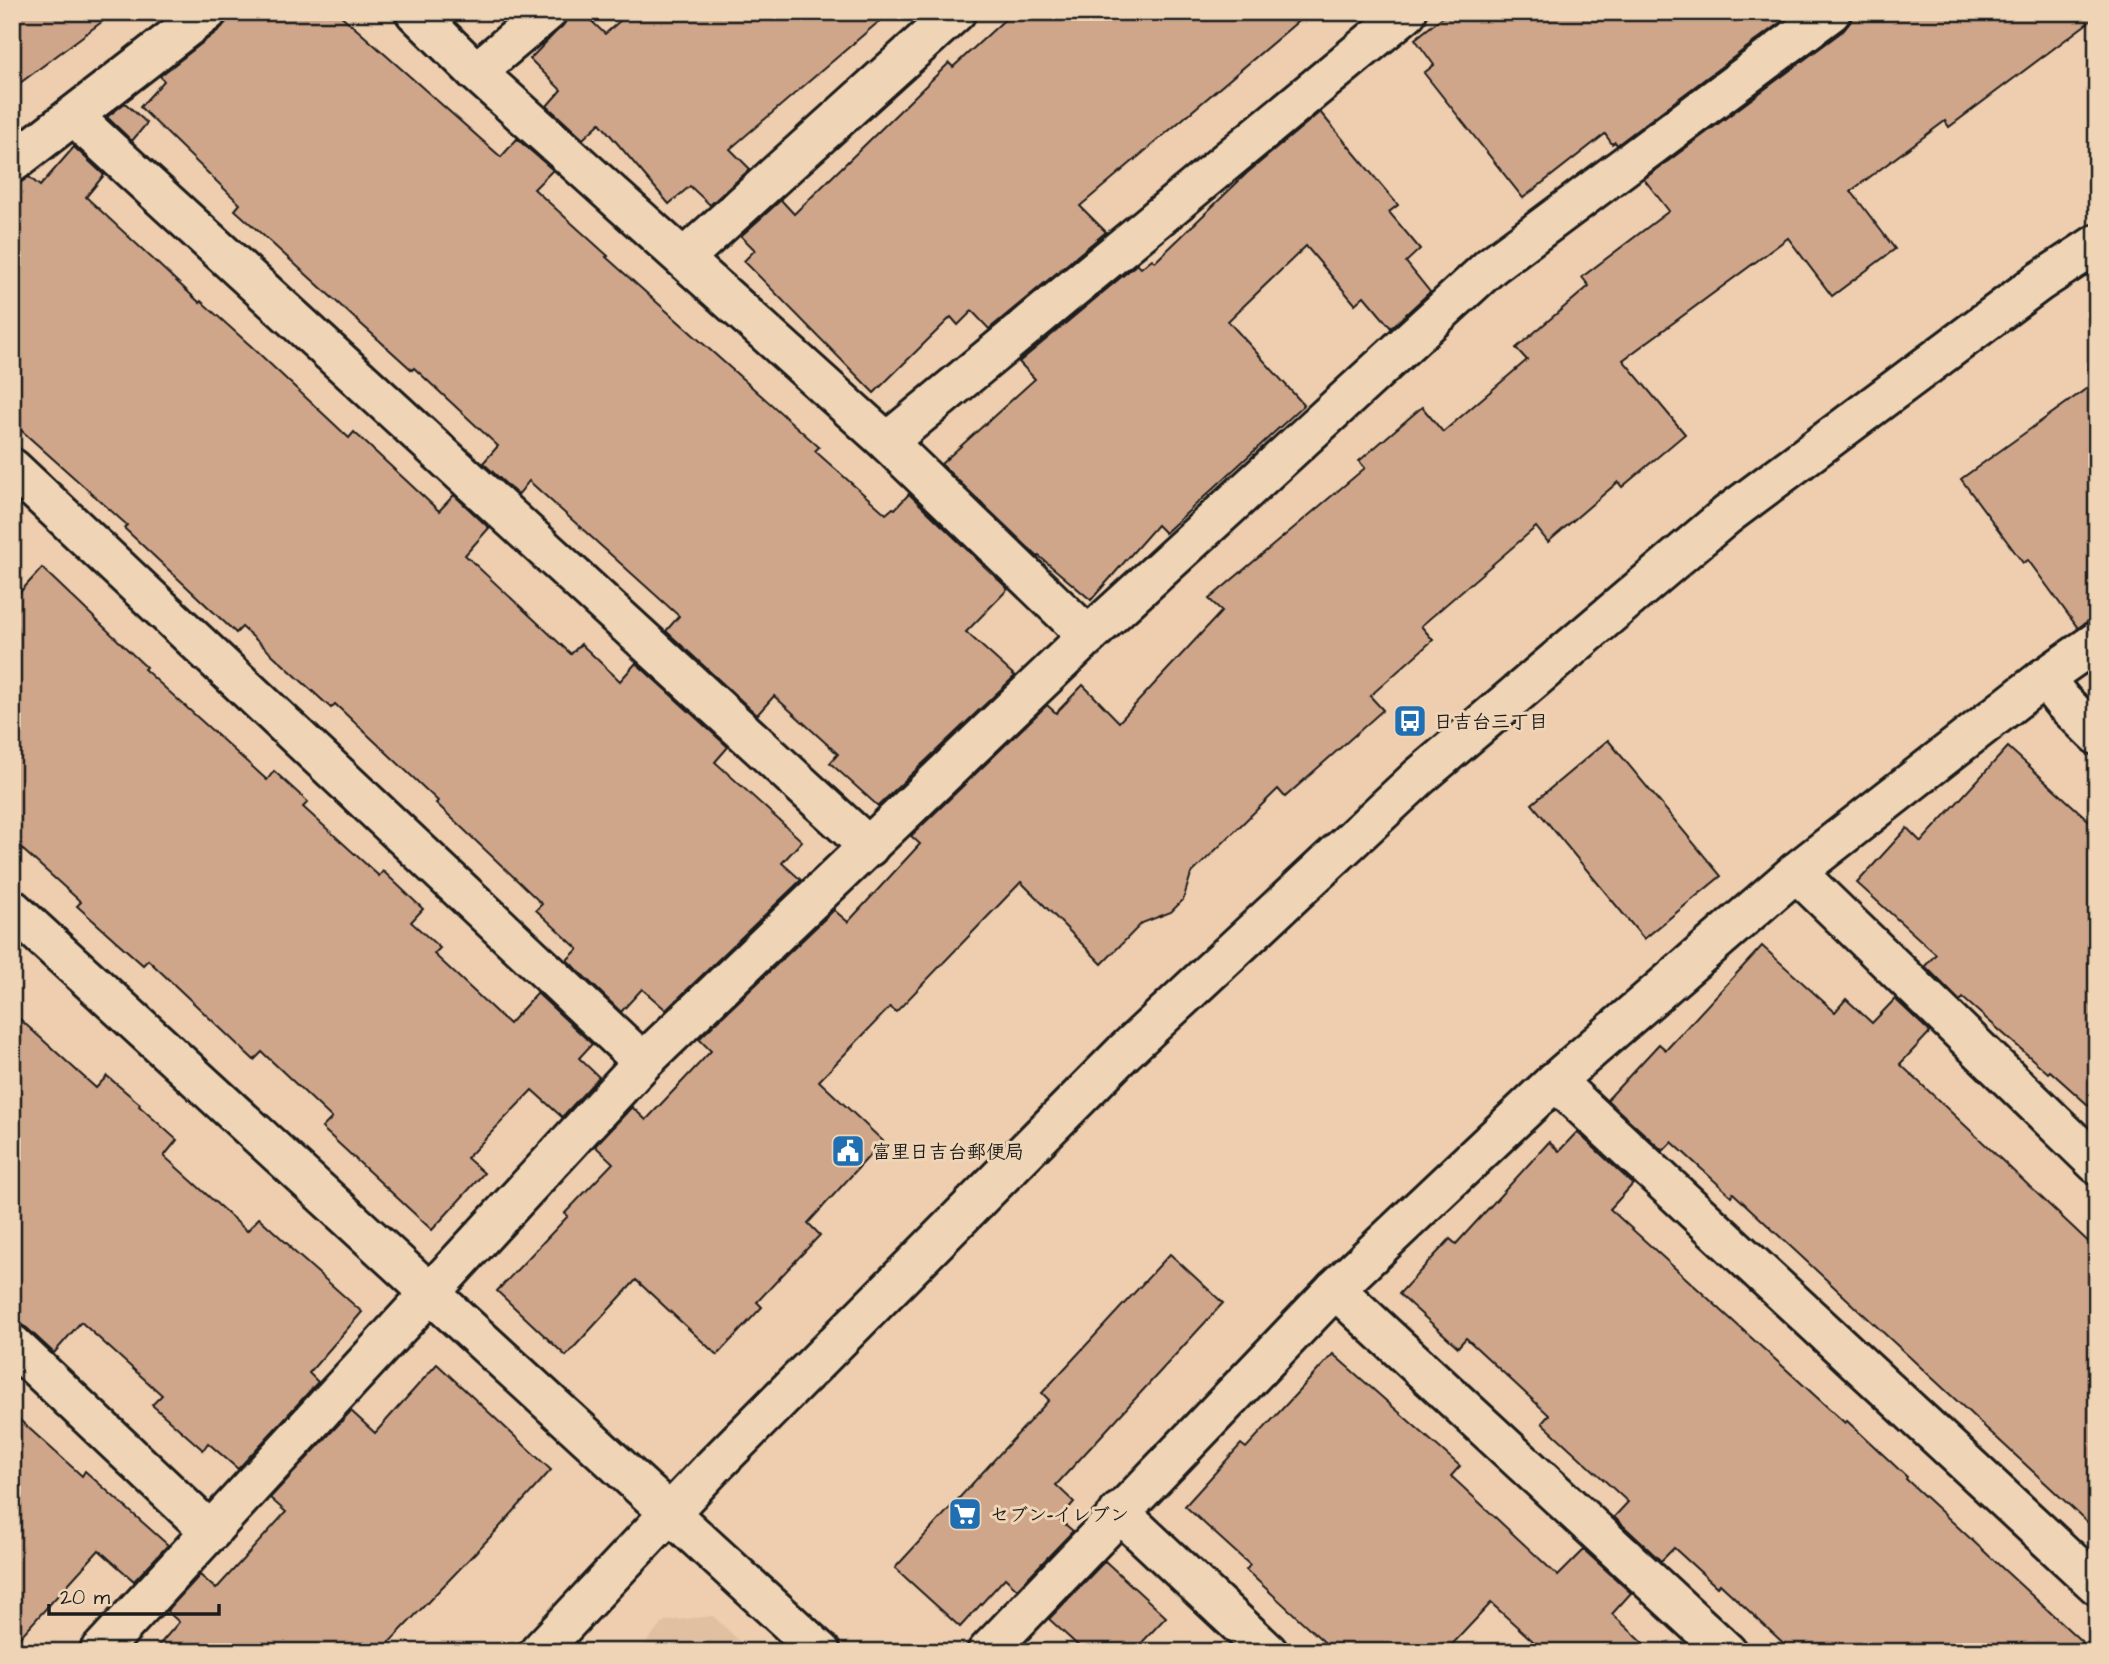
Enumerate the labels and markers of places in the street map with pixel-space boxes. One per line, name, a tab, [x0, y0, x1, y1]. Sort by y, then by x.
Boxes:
bus stop icon: 日吉台三丁目	[1391, 702, 1429, 740]
place label: 日吉台三丁目	[1434, 709, 1548, 736]
public building icon: 富里日吉台郵便局	[829, 1132, 867, 1170]
place label: 富里日吉台郵便局	[872, 1139, 1024, 1166]
supermarket icon: セブン-イレブン	[946, 1495, 984, 1533]
place label: セブン-イレブン	[990, 1502, 1129, 1529]

